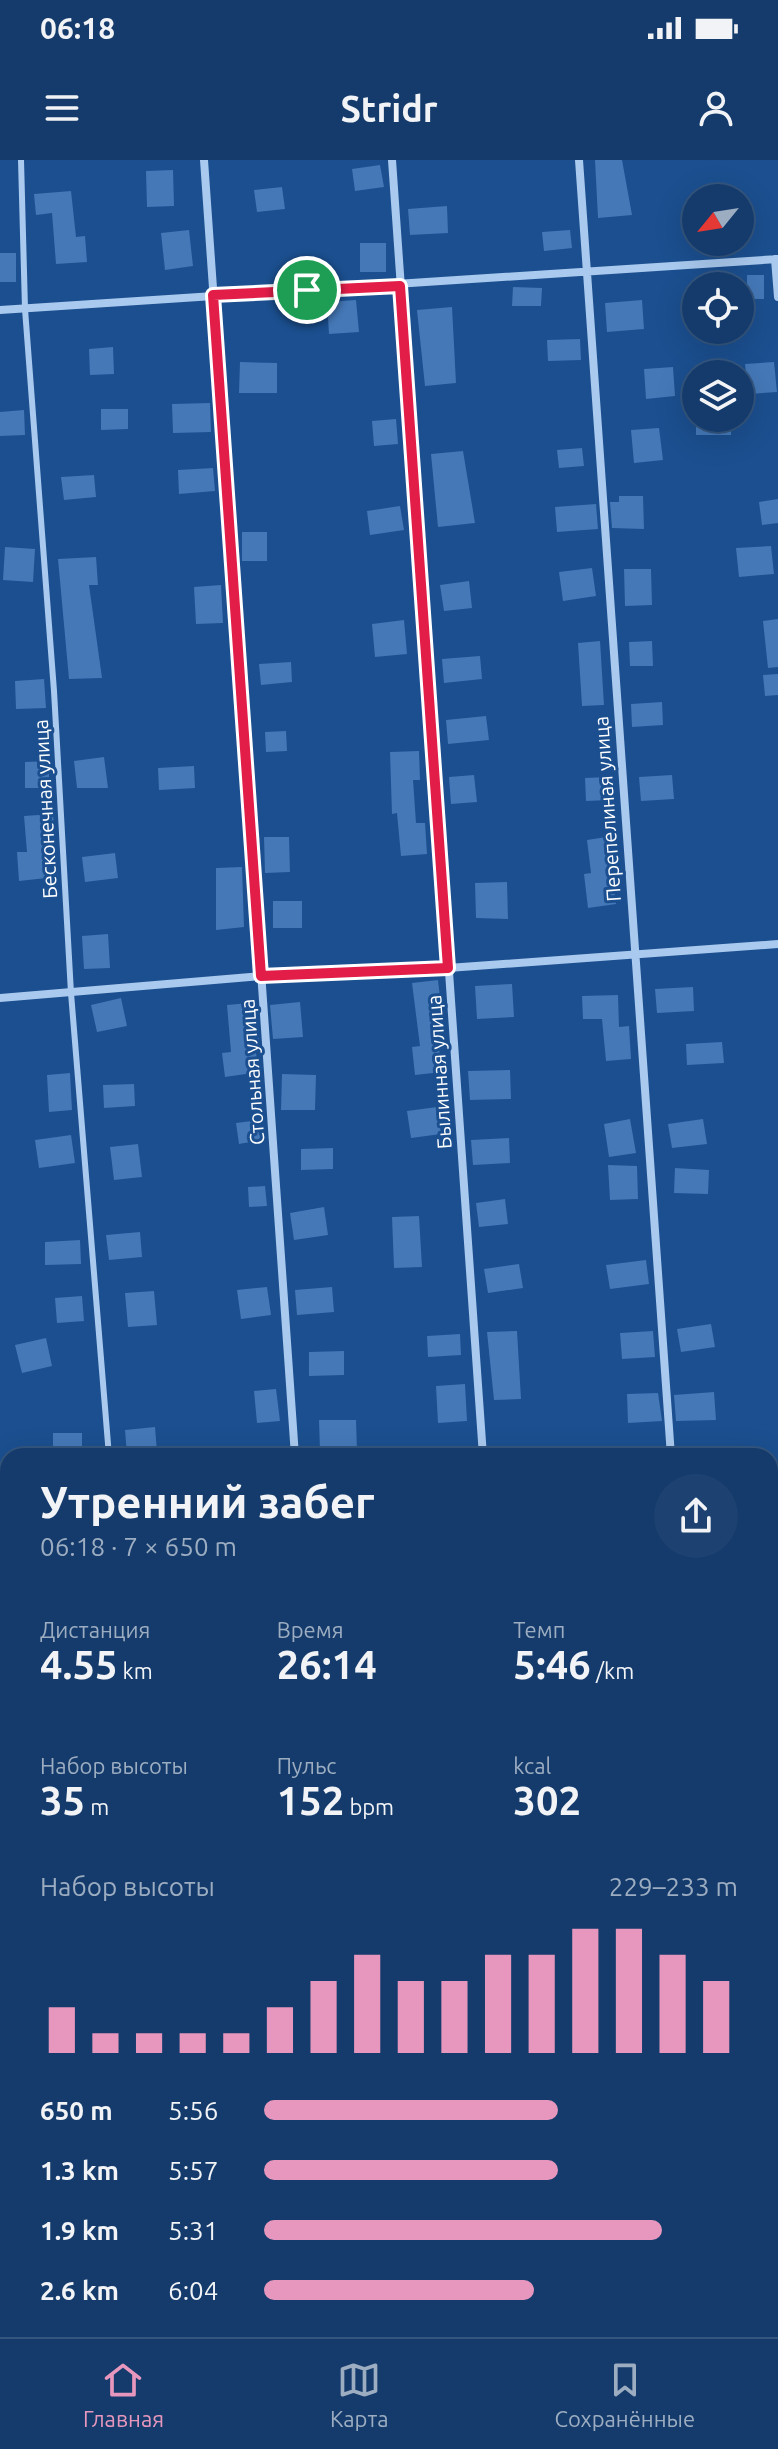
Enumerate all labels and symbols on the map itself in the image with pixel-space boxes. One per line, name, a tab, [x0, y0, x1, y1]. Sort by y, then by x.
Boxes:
north arrow	[682, 184, 754, 256]
pin	[273, 256, 341, 324]
street label: Перепелиная улица	[589, 716, 625, 902]
street label: Бесконечная улица	[29, 719, 61, 899]
street label: Былинная улица	[422, 994, 456, 1150]
street label: Стольная улица	[235, 998, 269, 1146]

